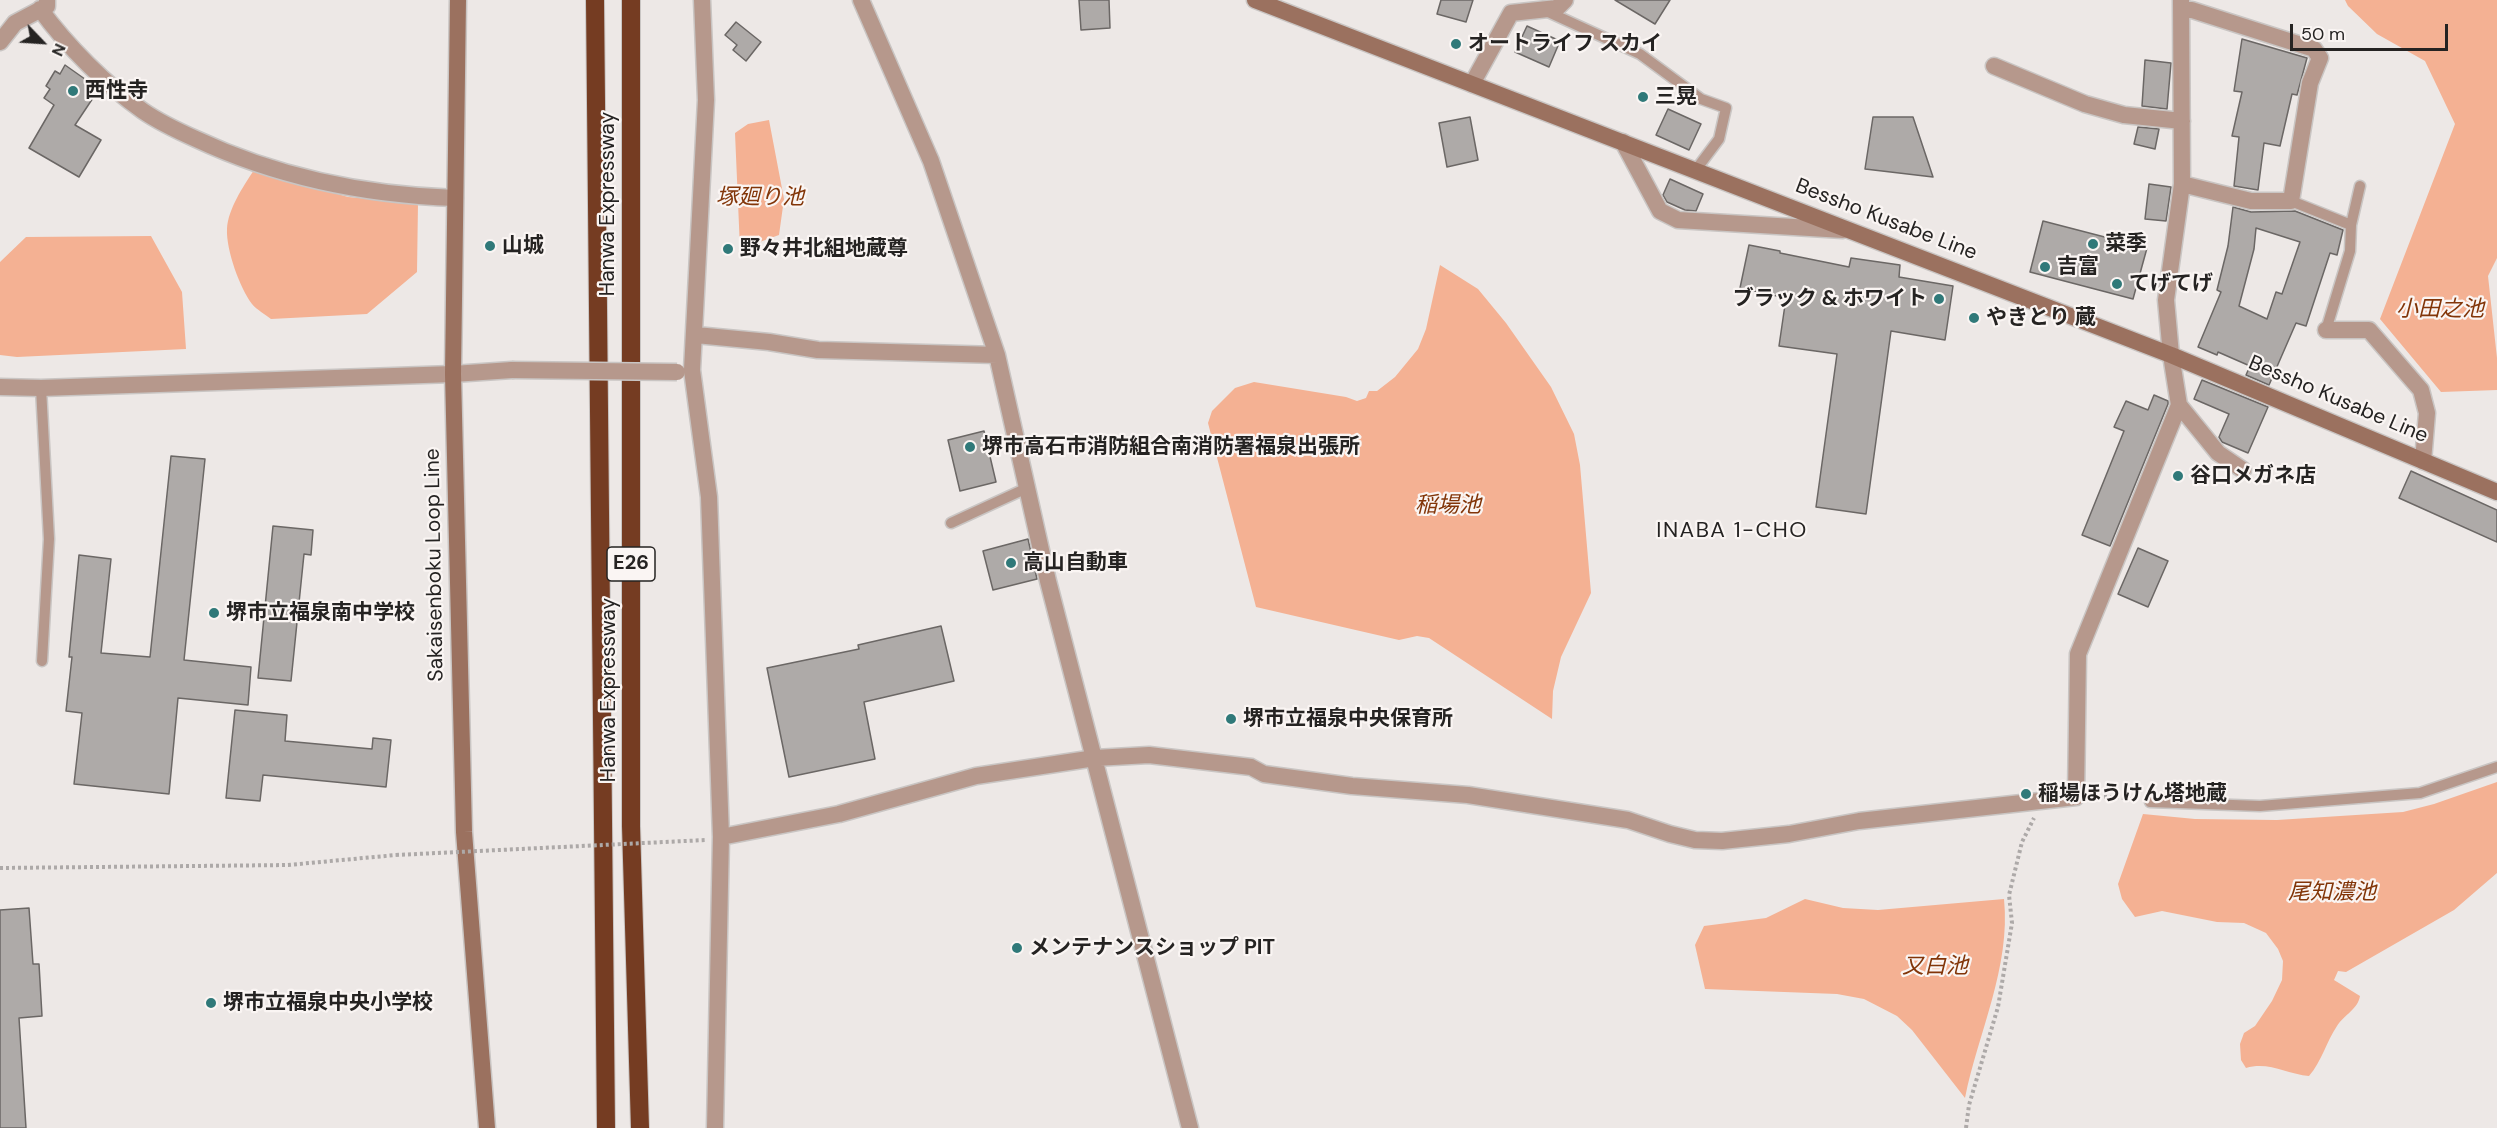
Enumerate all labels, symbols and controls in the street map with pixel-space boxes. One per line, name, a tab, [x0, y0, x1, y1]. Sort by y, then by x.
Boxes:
north arrow	[12, 12, 72, 72]
scale bar	[2293, 12, 2450, 50]
text: 50 m	[2301, 22, 2345, 46]
place label: オートライフ スカイ	[1468, 31, 1662, 57]
marker: オートライフ スカイ	[1449, 37, 1463, 51]
text: N	[47, 40, 71, 60]
place label: 西性寺	[85, 78, 148, 104]
marker: 西性寺	[66, 84, 80, 98]
place label: 三晃	[1655, 84, 1697, 110]
marker: 三晃	[1636, 90, 1650, 104]
street label: Hanwa Expressway	[595, 112, 621, 296]
street label: Bessho Kusabe Line	[1792, 174, 1980, 266]
water label: 塚廻り池	[716, 185, 804, 211]
place label: 菜季	[2105, 231, 2147, 257]
place label: 山城	[502, 233, 544, 259]
place label: 野々井北組地蔵尊	[740, 236, 908, 262]
marker: 菜季	[2086, 237, 2100, 251]
marker: 山城	[483, 239, 497, 253]
marker: 野々井北組地蔵尊	[721, 242, 735, 256]
place label: 吉富	[2057, 254, 2099, 280]
marker: 吉富	[2038, 260, 2052, 274]
place label: てげてげ	[2129, 271, 2213, 297]
marker: てげてげ	[2110, 277, 2124, 291]
place label: ブラック & ホワイト	[1733, 286, 1927, 312]
marker: ブラック & ホワイト	[1932, 292, 1946, 306]
water label: 小田之池	[2396, 297, 2484, 323]
place label: やきとり 蔵	[1986, 305, 2096, 331]
marker: やきとり 蔵	[1967, 311, 1981, 325]
street label: Bessho Kusabe Line	[2245, 351, 2431, 449]
place label: 堺市高石市消防組合南消防署福泉出張所	[982, 434, 1360, 460]
marker: 堺市高石市消防組合南消防署福泉出張所	[963, 440, 977, 454]
street label: Sakaisenboku Loop Line	[420, 448, 450, 682]
place label: 谷口メガネ店	[2190, 463, 2316, 489]
marker: 谷口メガネ店	[2171, 469, 2185, 483]
water label: 稲場池	[1415, 493, 1481, 519]
district label: INABA 1-CHO	[1656, 518, 1808, 544]
road number: E26	[607, 547, 655, 581]
place label: 高山自動車	[1023, 550, 1128, 576]
marker: 高山自動車	[1004, 556, 1018, 570]
street label: Hanwa Expressway	[596, 598, 622, 782]
place label: 堺市立福泉南中学校	[226, 600, 415, 626]
marker: 堺市立福泉南中学校	[207, 606, 221, 620]
place label: 堺市立福泉中央保育所	[1243, 706, 1453, 732]
marker: 堺市立福泉中央保育所	[1224, 712, 1238, 726]
place label: 稲場ほうけん塔地蔵	[2038, 781, 2227, 807]
marker: 稲場ほうけん塔地蔵	[2019, 787, 2033, 801]
water label: 尾知濃池	[2288, 880, 2376, 906]
place label: メンテナンスショップ PIT	[1029, 935, 1275, 961]
marker: メンテナンスショップ PIT	[1010, 941, 1024, 955]
water label: 又白池	[1902, 954, 1968, 980]
place label: 堺市立福泉中央小学校	[223, 990, 433, 1016]
marker: 堺市立福泉中央小学校	[204, 996, 218, 1010]

